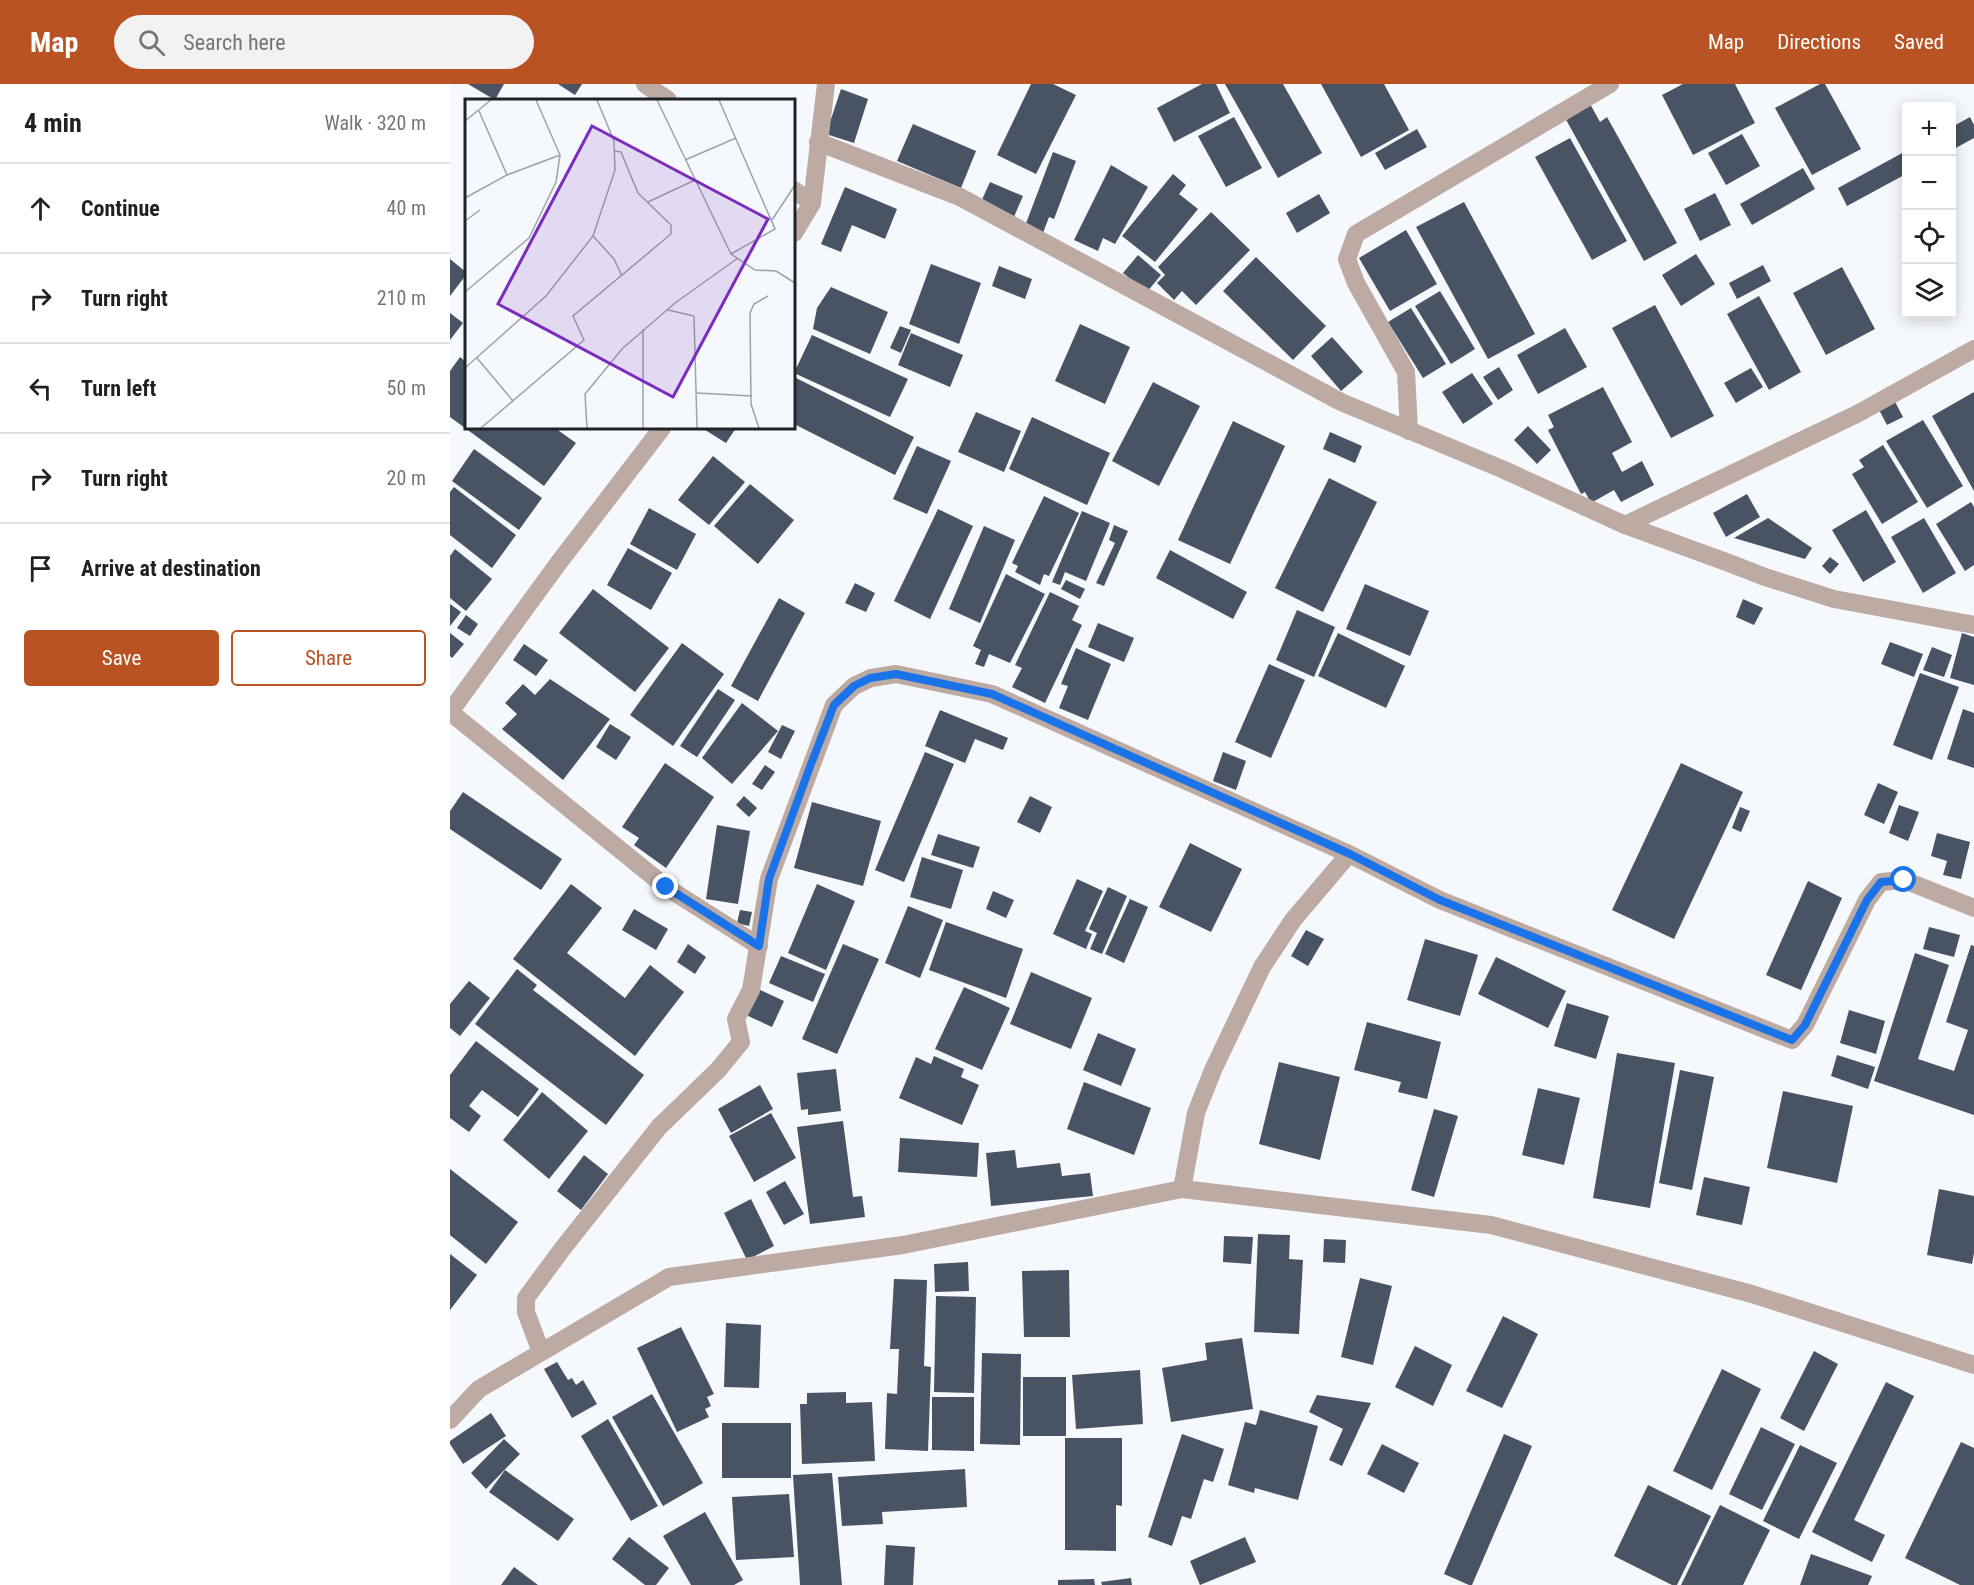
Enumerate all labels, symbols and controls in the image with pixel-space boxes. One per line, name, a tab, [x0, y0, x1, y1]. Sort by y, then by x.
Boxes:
search box	[114, 15, 534, 69]
text: Map	[30, 26, 78, 59]
icon: search	[135, 26, 168, 59]
text: Search here	[183, 30, 286, 55]
text: Map	[1708, 30, 1744, 54]
text: Directions	[1777, 30, 1861, 54]
text: Saved	[1894, 30, 1944, 54]
inset map	[465, 99, 795, 429]
map controls	[1902, 102, 1956, 318]
button: +	[1902, 102, 1956, 156]
text: 4 min	[24, 108, 82, 138]
text: Walk · 320 m	[325, 111, 426, 135]
button: −	[1902, 156, 1956, 210]
icon: ahead	[24, 192, 57, 225]
text: Continue	[81, 196, 160, 221]
text: 40 m	[387, 196, 426, 220]
button: locate	[1902, 210, 1956, 264]
button: layers	[1902, 264, 1956, 318]
icon: right	[24, 282, 57, 315]
text: Turn right	[81, 286, 168, 311]
text: 210 m	[377, 286, 426, 310]
icon: left	[24, 372, 57, 405]
text: Turn left	[81, 376, 156, 401]
text: 50 m	[387, 376, 426, 400]
icon: right	[24, 462, 57, 495]
text: Turn right	[81, 466, 168, 491]
text: 20 m	[387, 466, 426, 490]
icon: arrive	[24, 552, 57, 585]
text: Arrive at destination	[81, 556, 261, 581]
button: Save	[24, 630, 219, 686]
button: Share	[231, 630, 426, 686]
route start	[1890, 866, 1916, 892]
route end	[652, 873, 678, 899]

